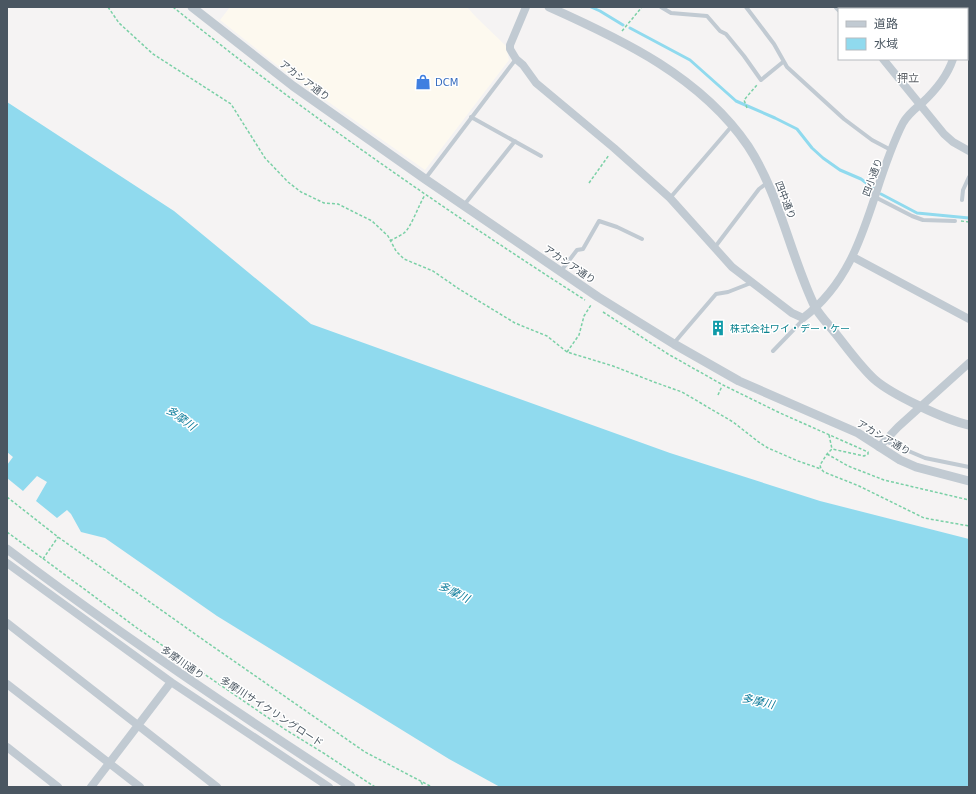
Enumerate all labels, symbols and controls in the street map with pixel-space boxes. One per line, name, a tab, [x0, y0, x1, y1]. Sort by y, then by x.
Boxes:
legend	[838, 8, 968, 60]
text: 道路	[874, 17, 898, 31]
text: 水域	[874, 37, 898, 51]
street label: アカシア通り	[277, 58, 332, 103]
district label: 押立	[897, 72, 919, 85]
shop icon: DCM	[414, 73, 432, 91]
place label: DCM	[435, 77, 458, 88]
street label: 四小通り	[860, 156, 884, 198]
street label: 四中通り	[773, 180, 798, 221]
street label: アカシア通り	[542, 243, 598, 286]
building icon: 株式会社ワイ・デー・ケー	[709, 319, 727, 337]
place label: 株式会社ワイ・デー・ケー	[730, 323, 850, 334]
water label: 多摩川	[163, 404, 199, 434]
street label: アカシア通り	[855, 418, 912, 457]
water label: 多摩川	[436, 579, 472, 606]
street label: 多摩川通り	[159, 644, 206, 681]
street label: 多摩川サイクリングロード	[218, 674, 325, 749]
water label: 多摩川	[740, 691, 776, 712]

